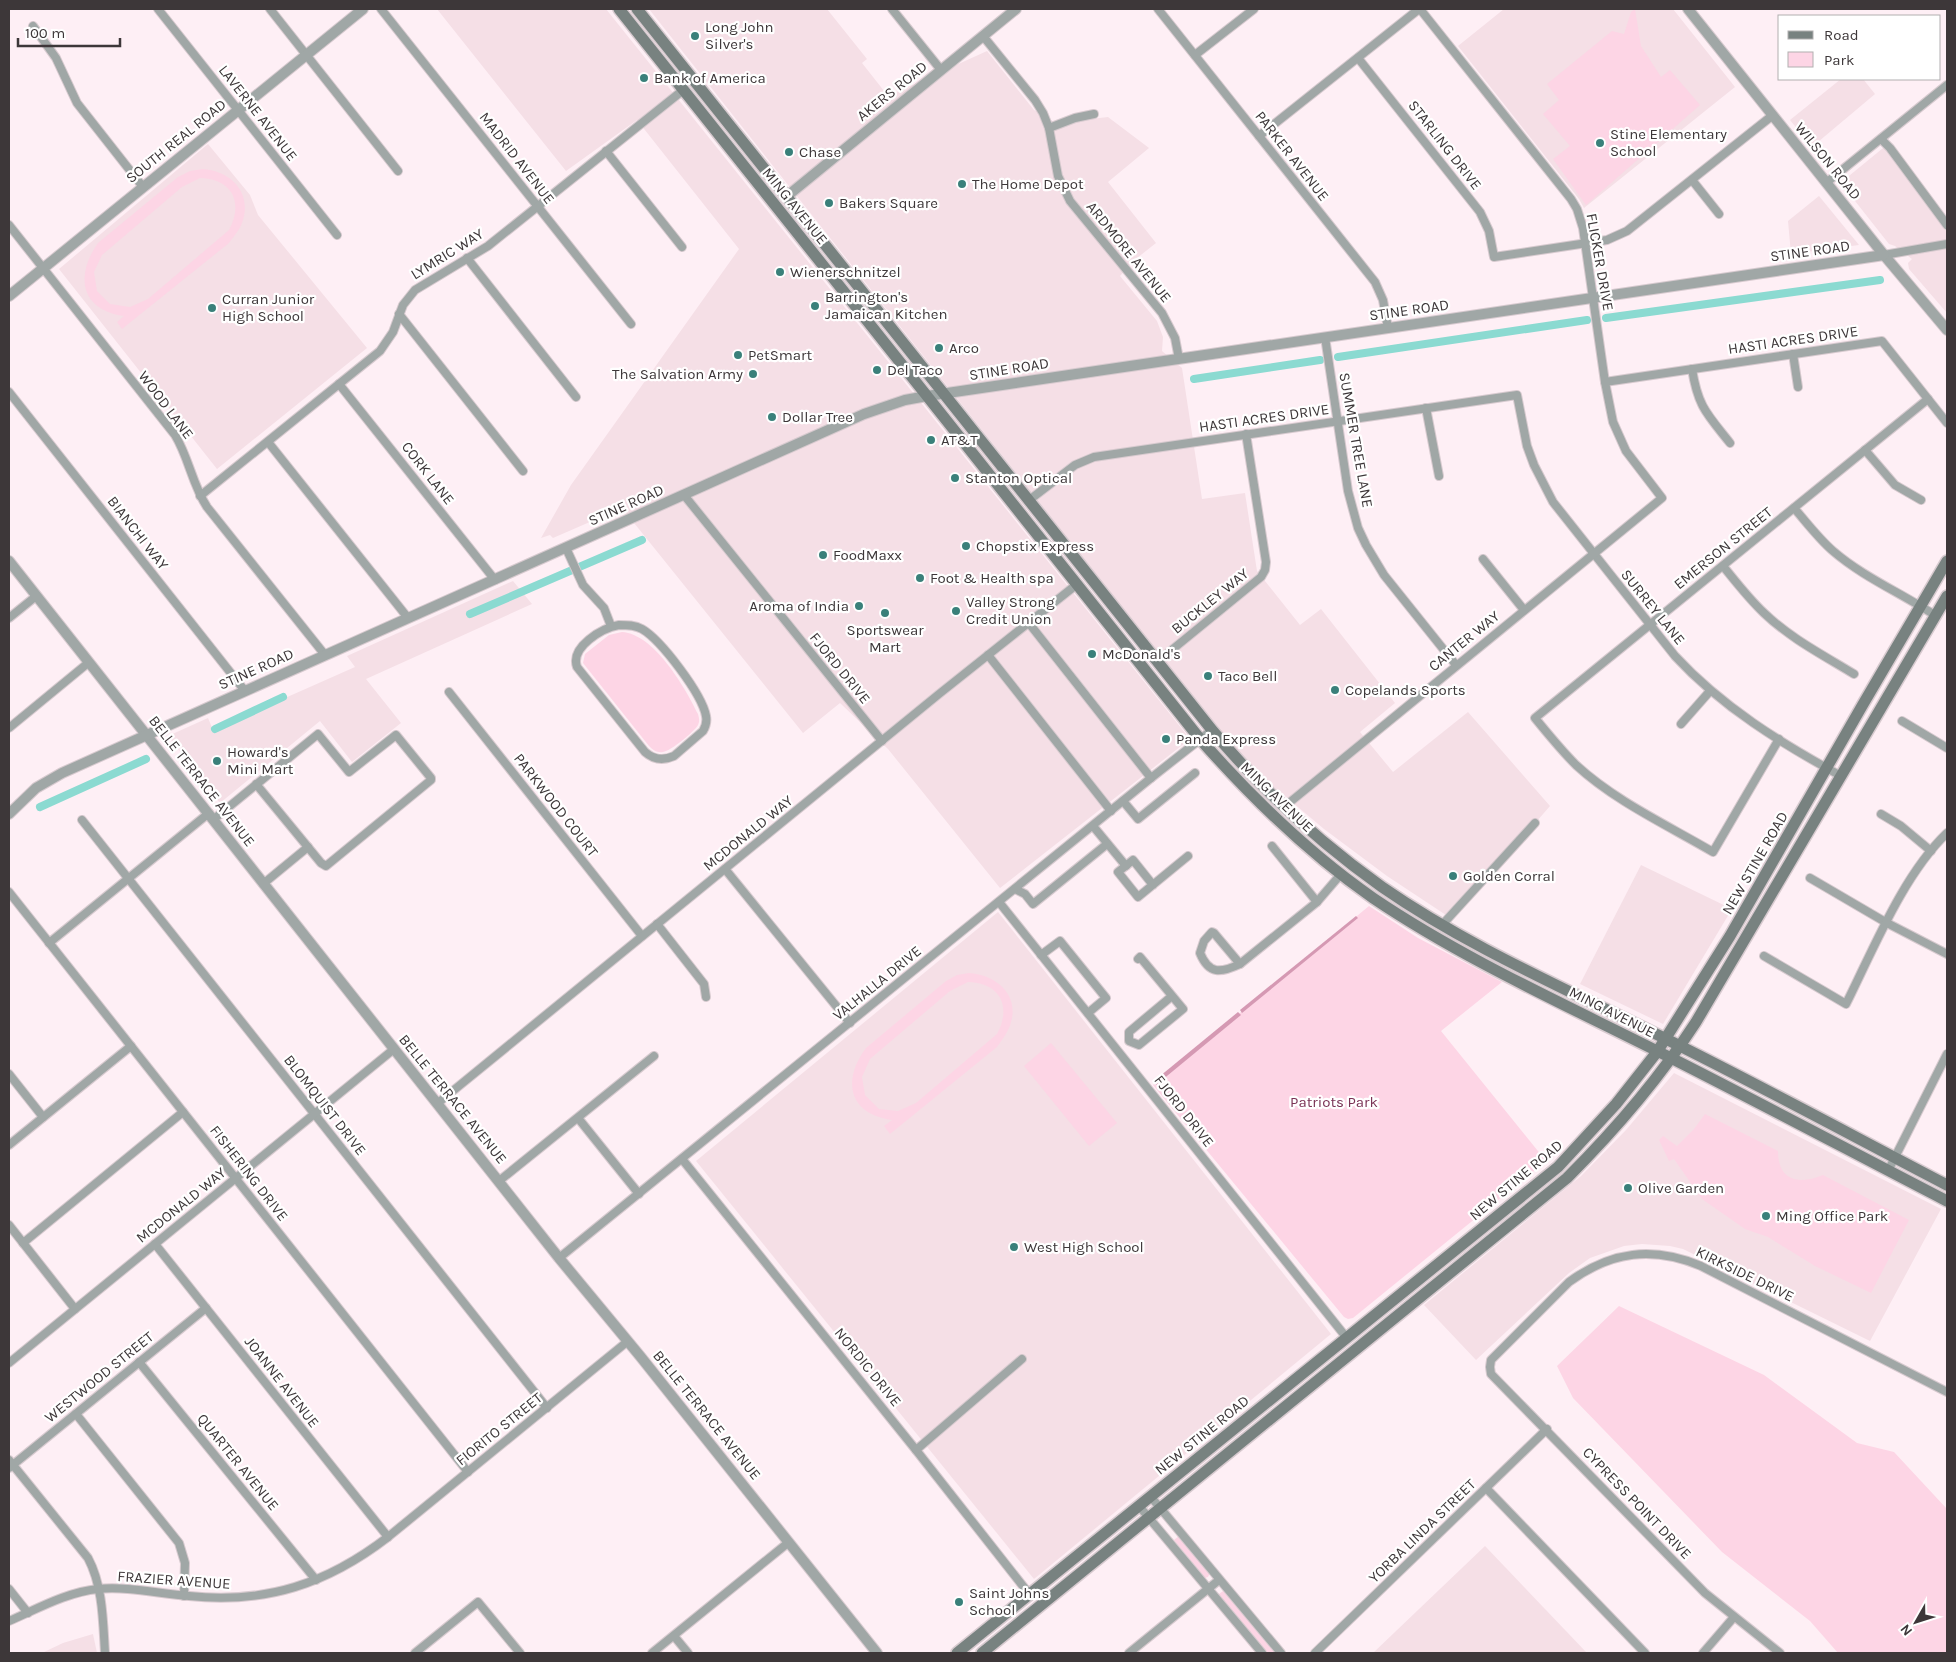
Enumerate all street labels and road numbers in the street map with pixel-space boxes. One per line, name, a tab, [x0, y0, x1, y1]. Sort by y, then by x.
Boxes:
street label: AKERS ROAD	[853, 57, 931, 125]
street label: LAVERNE AVENUE	[215, 61, 301, 165]
street label: SOUTH REAL ROAD	[122, 95, 230, 187]
street label: STARLING DRIVE	[1404, 97, 1486, 193]
street label: PARKER AVENUE	[1251, 107, 1333, 205]
street label: MADRID AVENUE	[476, 108, 558, 208]
street label: WILSON ROAD	[1791, 119, 1865, 203]
street label: MING AVENUE	[758, 164, 832, 248]
street label: ARDMORE AVENUE	[1083, 198, 1175, 306]
street label: FLICKER DRIVE	[1583, 212, 1617, 312]
street label: LYMRIC WAY	[407, 224, 487, 283]
street label: STINE ROAD	[1769, 236, 1851, 266]
street label: STINE ROAD	[1368, 295, 1450, 325]
street label: HASTI ACRES DRIVE	[1727, 322, 1859, 358]
street label: STINE ROAD	[968, 354, 1050, 384]
street label: WOOD LANE	[135, 367, 197, 443]
street label: SUMMER TREE LANE	[1335, 371, 1377, 509]
street label: HASTI ACRES DRIVE	[1198, 400, 1330, 436]
street label: CORK LANE	[398, 438, 458, 508]
street label: STINE ROAD	[586, 480, 666, 530]
street label: BIANCHI WAY	[104, 492, 173, 574]
street label: EMERSON STREET	[1670, 502, 1776, 593]
street label: BUCKLEY WAY	[1168, 564, 1253, 638]
street label: SURREY LANE	[1617, 566, 1689, 648]
street label: CANTER WAY	[1425, 606, 1504, 675]
street label: FJORD DRIVE	[806, 629, 874, 707]
street label: STINE ROAD	[216, 644, 296, 694]
street label: BELLE TERRACE AVENUE	[145, 712, 259, 850]
street label: PARKWOOD COURT	[510, 750, 602, 861]
street label: MING AVENUE	[1237, 758, 1317, 836]
street label: MCDONALD WAY	[700, 791, 797, 875]
street label: NEW STINE ROAD	[1718, 808, 1792, 918]
street label: VALHALLA DRIVE	[829, 942, 925, 1024]
street label: MING AVENUE	[1566, 983, 1658, 1041]
street label: BELLE TERRACE AVENUE	[395, 1031, 511, 1167]
street label: BLOMQUIST DRIVE	[280, 1051, 370, 1159]
street label: FJORD DRIVE	[1150, 1071, 1218, 1151]
street label: FISHERING DRIVE	[206, 1122, 292, 1224]
street label: NEW STINE ROAD	[1466, 1136, 1566, 1224]
street label: MCDONALD WAY	[133, 1163, 230, 1247]
street label: KIRKSIDE DRIVE	[1693, 1242, 1797, 1306]
street label: NORDIC DRIVE	[831, 1324, 905, 1410]
street label: WESTWOOD STREET	[41, 1327, 157, 1426]
street label: JOANNE AVENUE	[241, 1333, 323, 1431]
street label: BELLE TERRACE AVENUE	[649, 1347, 765, 1483]
street label: FIORITO STREET	[452, 1388, 546, 1469]
street label: NEW STINE ROAD	[1151, 1391, 1253, 1479]
street label: QUARTER AVENUE	[193, 1410, 283, 1514]
street label: CYPRESS POINT DRIVE	[1579, 1443, 1695, 1563]
street label: YORBA LINDA STREET	[1365, 1475, 1480, 1587]
street label: FRAZIER AVENUE	[117, 1567, 231, 1593]

